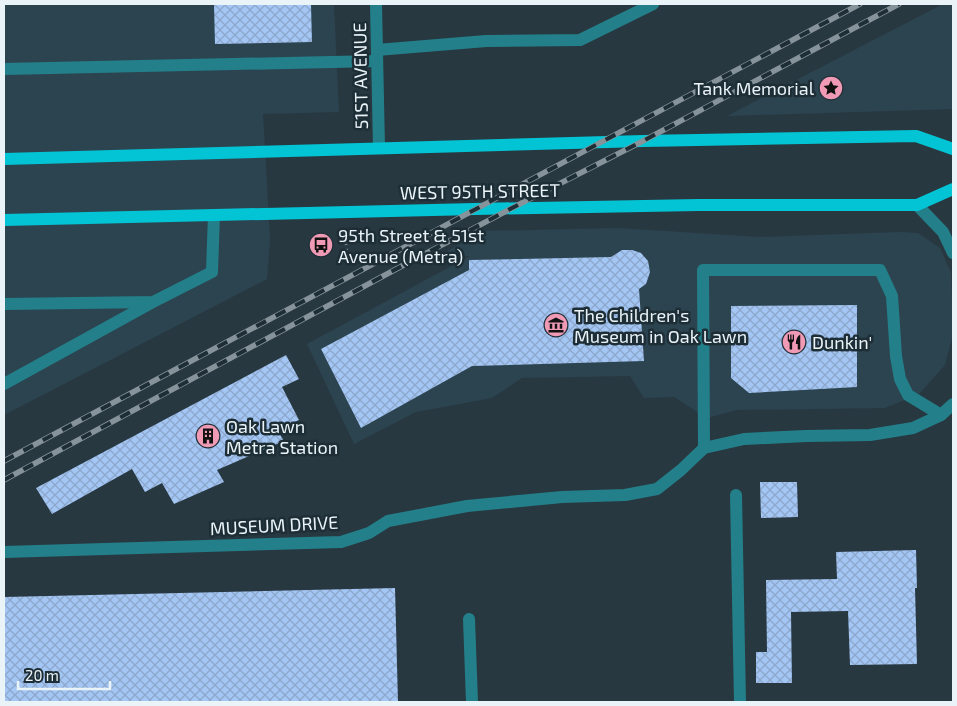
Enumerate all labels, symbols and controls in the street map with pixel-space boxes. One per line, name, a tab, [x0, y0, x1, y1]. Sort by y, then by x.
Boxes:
street label: 51ST AVENUE	[348, 22, 372, 130]
place icon: Tank Memorial	[818, 75, 844, 101]
place label: Tank Memorial	[694, 77, 815, 99]
street label: WEST 95TH STREET	[400, 179, 561, 203]
place label: 95th Street & 51st Avenue (Metra)	[338, 224, 484, 267]
bus stop icon: 95th Street & 51st Avenue (Metra)	[308, 232, 334, 258]
place label: The Children's Museum in Oak Lawn	[574, 304, 747, 347]
museum icon: The Children's Museum in Oak Lawn	[543, 312, 569, 338]
restaurant icon: Dunkin'	[781, 329, 807, 355]
place label: Dunkin'	[812, 331, 872, 353]
place label: Oak Lawn Metra Station	[226, 415, 338, 458]
building icon: Oak Lawn Metra Station	[195, 423, 221, 449]
street label: MUSEUM DRIVE	[209, 511, 339, 539]
scale bar	[18, 658, 110, 690]
text: 20 m	[25, 666, 59, 684]

